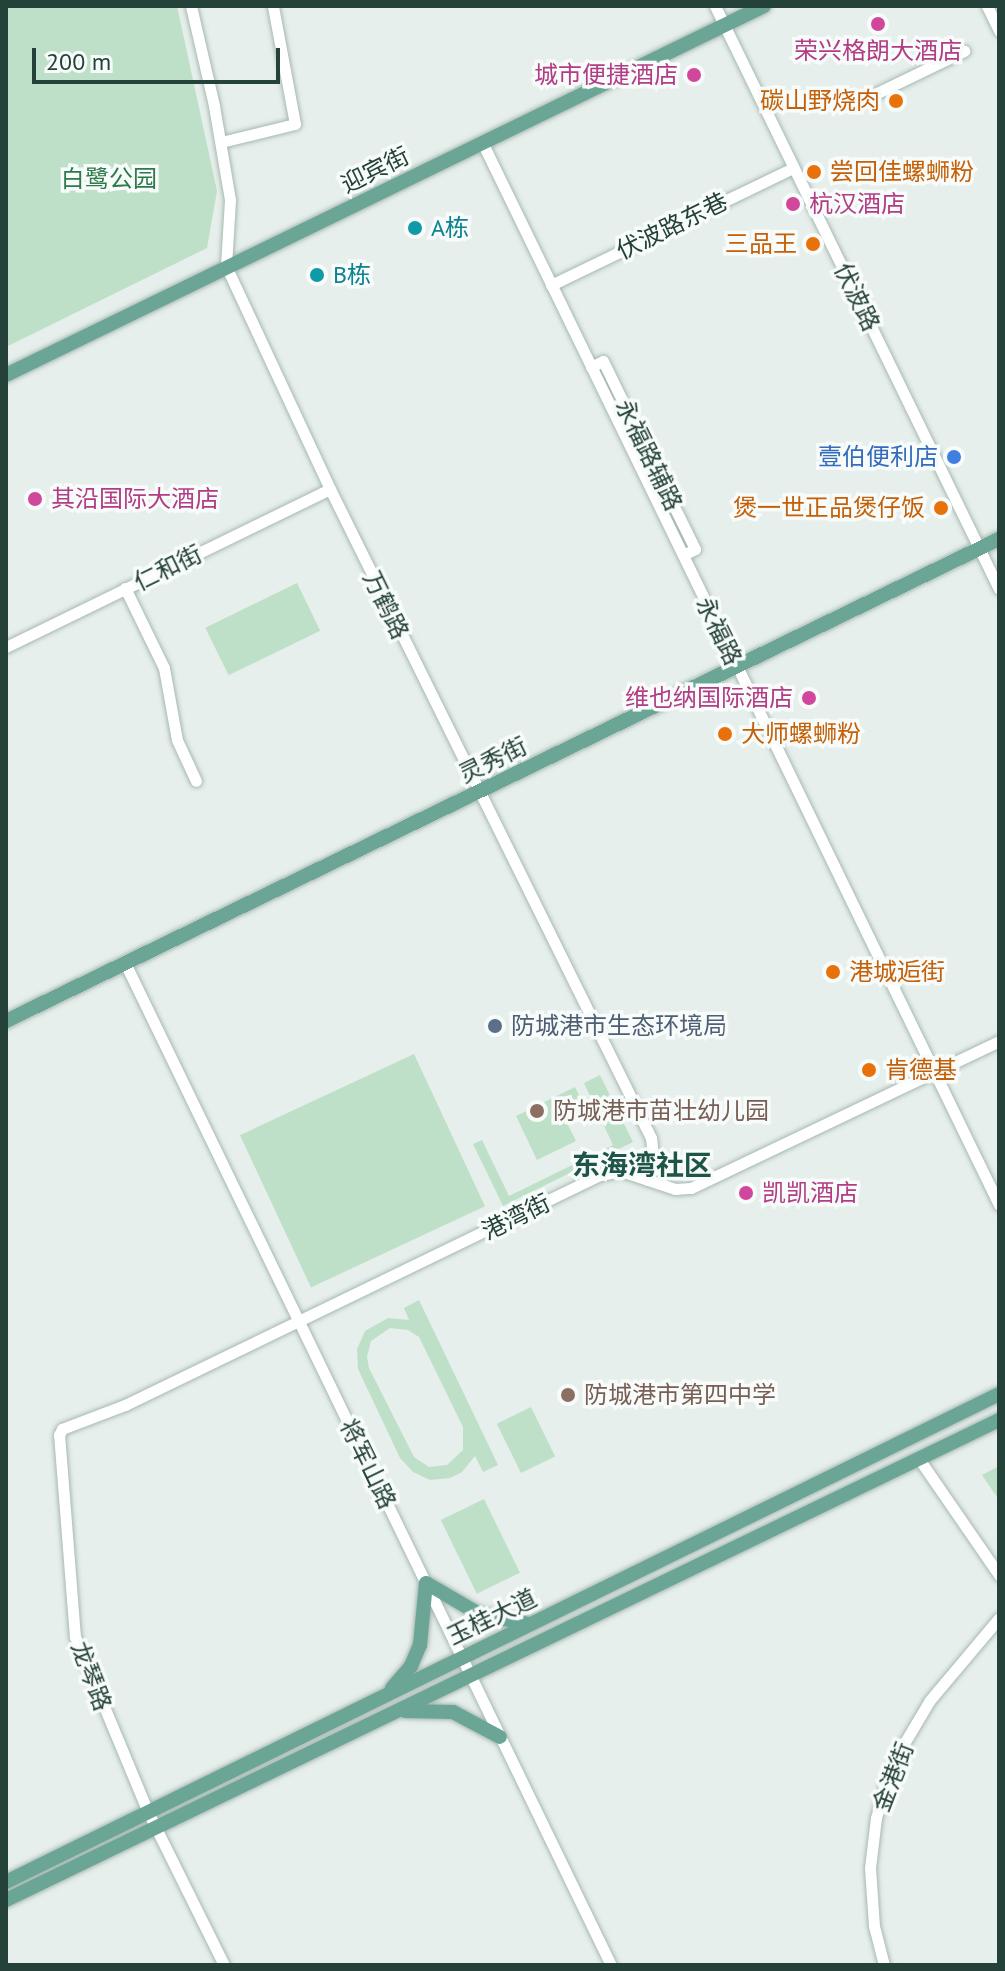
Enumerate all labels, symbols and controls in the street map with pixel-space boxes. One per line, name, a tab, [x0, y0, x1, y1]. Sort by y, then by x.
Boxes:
marker: 荣兴格朗大酒店	[869, 15, 887, 33]
scale bar	[36, 32, 284, 82]
place label: 荣兴格朗大酒店	[794, 37, 962, 65]
text: 200 m	[46, 46, 111, 77]
place label: 城市便捷酒店	[534, 61, 678, 89]
marker: 城市便捷酒店	[685, 66, 703, 84]
place label: 碳山野烧肉	[760, 87, 880, 115]
marker: 碳山野烧肉	[887, 92, 905, 110]
street label: 迎宾街	[336, 141, 414, 199]
place label: 尝回佳螺蛳粉	[830, 158, 974, 186]
marker: 尝回佳螺蛳粉	[805, 163, 823, 181]
park label: 白鹭公园	[61, 165, 157, 193]
street label: 伏波路东巷	[612, 187, 732, 265]
place label: 杭汉酒店	[809, 190, 905, 218]
marker: 杭汉酒店	[784, 195, 802, 213]
place label: A栋	[431, 214, 469, 242]
marker: A栋	[406, 219, 424, 237]
place label: 三品王	[725, 230, 797, 258]
marker: 三品王	[804, 235, 822, 253]
street label: 伏波路	[828, 258, 886, 336]
place label: B栋	[333, 261, 371, 289]
marker: B栋	[308, 266, 326, 284]
street label: 永福路辅路	[610, 395, 688, 515]
place label: 壹伯便利店	[818, 443, 938, 471]
marker: 壹伯便利店	[945, 448, 963, 466]
place label: 其沿国际大酒店	[51, 485, 219, 513]
marker: 其沿国际大酒店	[26, 490, 44, 508]
place label: 煲一世正品煲仔饭	[733, 494, 925, 522]
marker: 煲一世正品煲仔饭	[932, 499, 950, 517]
street label: 仁和街	[129, 539, 207, 597]
street label: 万鹤路	[357, 566, 415, 644]
street label: 永福路	[690, 592, 748, 670]
place label: 维也纳国际酒店	[625, 684, 793, 712]
marker: 维也纳国际酒店	[800, 689, 818, 707]
place label: 大师螺蛳粉	[741, 720, 861, 748]
marker: 大师螺蛳粉	[716, 725, 734, 743]
street label: 灵秀街	[454, 731, 532, 789]
place label: 港城逅街	[849, 958, 945, 986]
marker: 港城逅街	[824, 963, 842, 981]
place label: 防城港市生态环境局	[511, 1012, 727, 1040]
marker: 防城港市生态环境局	[486, 1017, 504, 1035]
place label: 肯德基	[885, 1056, 957, 1084]
marker: 肯德基	[860, 1061, 878, 1079]
place label: 防城港市苗壮幼儿园	[553, 1097, 769, 1125]
marker: 防城港市苗壮幼儿园	[528, 1102, 546, 1120]
district label: 东海湾社区	[572, 1148, 712, 1182]
place label: 凯凯酒店	[762, 1179, 858, 1207]
marker: 凯凯酒店	[737, 1184, 755, 1202]
street label: 港湾街	[477, 1188, 555, 1246]
place label: 防城港市第四中学	[584, 1381, 776, 1409]
marker: 防城港市第四中学	[559, 1386, 577, 1404]
street label: 将军山路	[334, 1415, 402, 1513]
street label: 玉桂大道	[443, 1583, 541, 1651]
street label: 龙琴路	[65, 1637, 117, 1715]
street label: 金港街	[867, 1738, 919, 1816]

